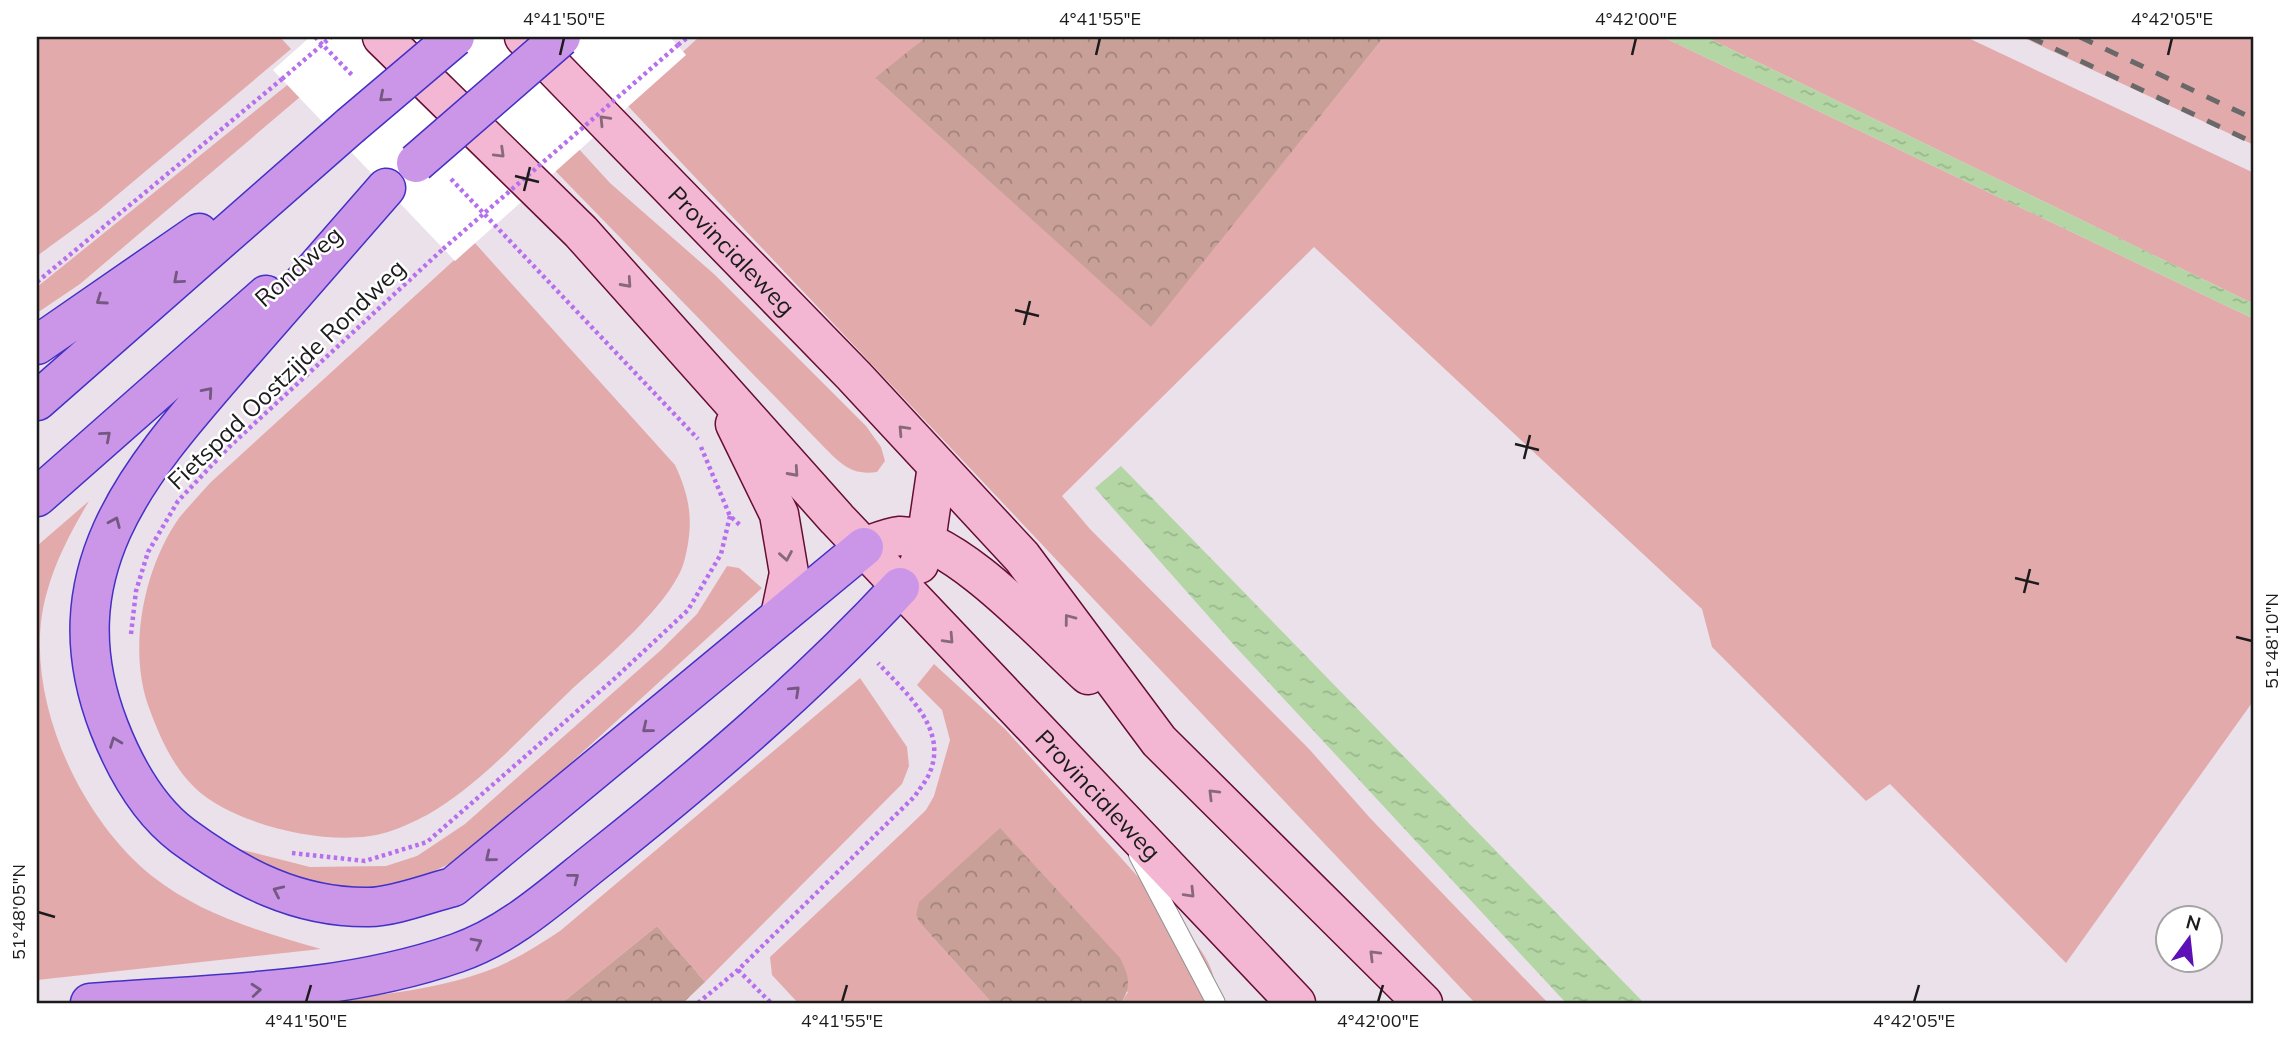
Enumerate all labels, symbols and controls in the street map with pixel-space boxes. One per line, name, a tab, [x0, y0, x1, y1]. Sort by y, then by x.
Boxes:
text: 4°41'50"E	[523, 7, 605, 30]
text: 4°41'55"E	[1059, 7, 1141, 30]
text: 4°42'00"E	[1595, 7, 1677, 30]
text: 4°42'05"E	[2131, 7, 2213, 30]
one-way arrow	[380, 89, 393, 101]
one-way arrow	[599, 116, 612, 129]
one-way arrow	[492, 145, 505, 158]
street label: Provincialeweg	[662, 180, 802, 322]
street label: Rondweg	[248, 219, 348, 313]
street label: Fietspad Oostzijde Rondweg	[161, 252, 411, 496]
one-way arrow	[173, 271, 186, 283]
one-way arrow	[619, 275, 631, 288]
one-way arrow	[96, 292, 109, 304]
one-way arrow	[200, 387, 212, 400]
one-way arrow	[899, 425, 912, 438]
one-way arrow	[98, 432, 111, 444]
one-way arrow	[786, 463, 799, 476]
one-way arrow	[106, 517, 120, 529]
one-way arrow	[778, 550, 793, 562]
text: 51°48'10"N	[2260, 593, 2283, 689]
one-way arrow	[1064, 615, 1077, 627]
one-way arrow	[940, 631, 953, 644]
one-way arrow	[787, 687, 800, 699]
one-way arrow	[643, 720, 655, 733]
street label: Provincialeweg	[1029, 723, 1167, 866]
one-way arrow	[109, 737, 123, 749]
one-way arrow	[1208, 790, 1221, 803]
one-way arrow	[486, 848, 498, 861]
text: 51°48'05"N	[7, 864, 30, 960]
one-way arrow	[566, 873, 578, 886]
one-way arrow	[1181, 884, 1194, 897]
one-way arrow	[273, 885, 285, 899]
north arrow	[2154, 904, 2224, 974]
text: N	[2183, 909, 2203, 936]
one-way arrow	[470, 938, 482, 951]
one-way arrow	[1370, 950, 1383, 963]
one-way arrow	[251, 983, 262, 998]
text: 4°41'50"E	[265, 1009, 347, 1032]
text: 4°41'55"E	[801, 1009, 883, 1032]
text: 4°42'00"E	[1337, 1009, 1419, 1032]
text: 4°42'05"E	[1873, 1009, 1955, 1032]

